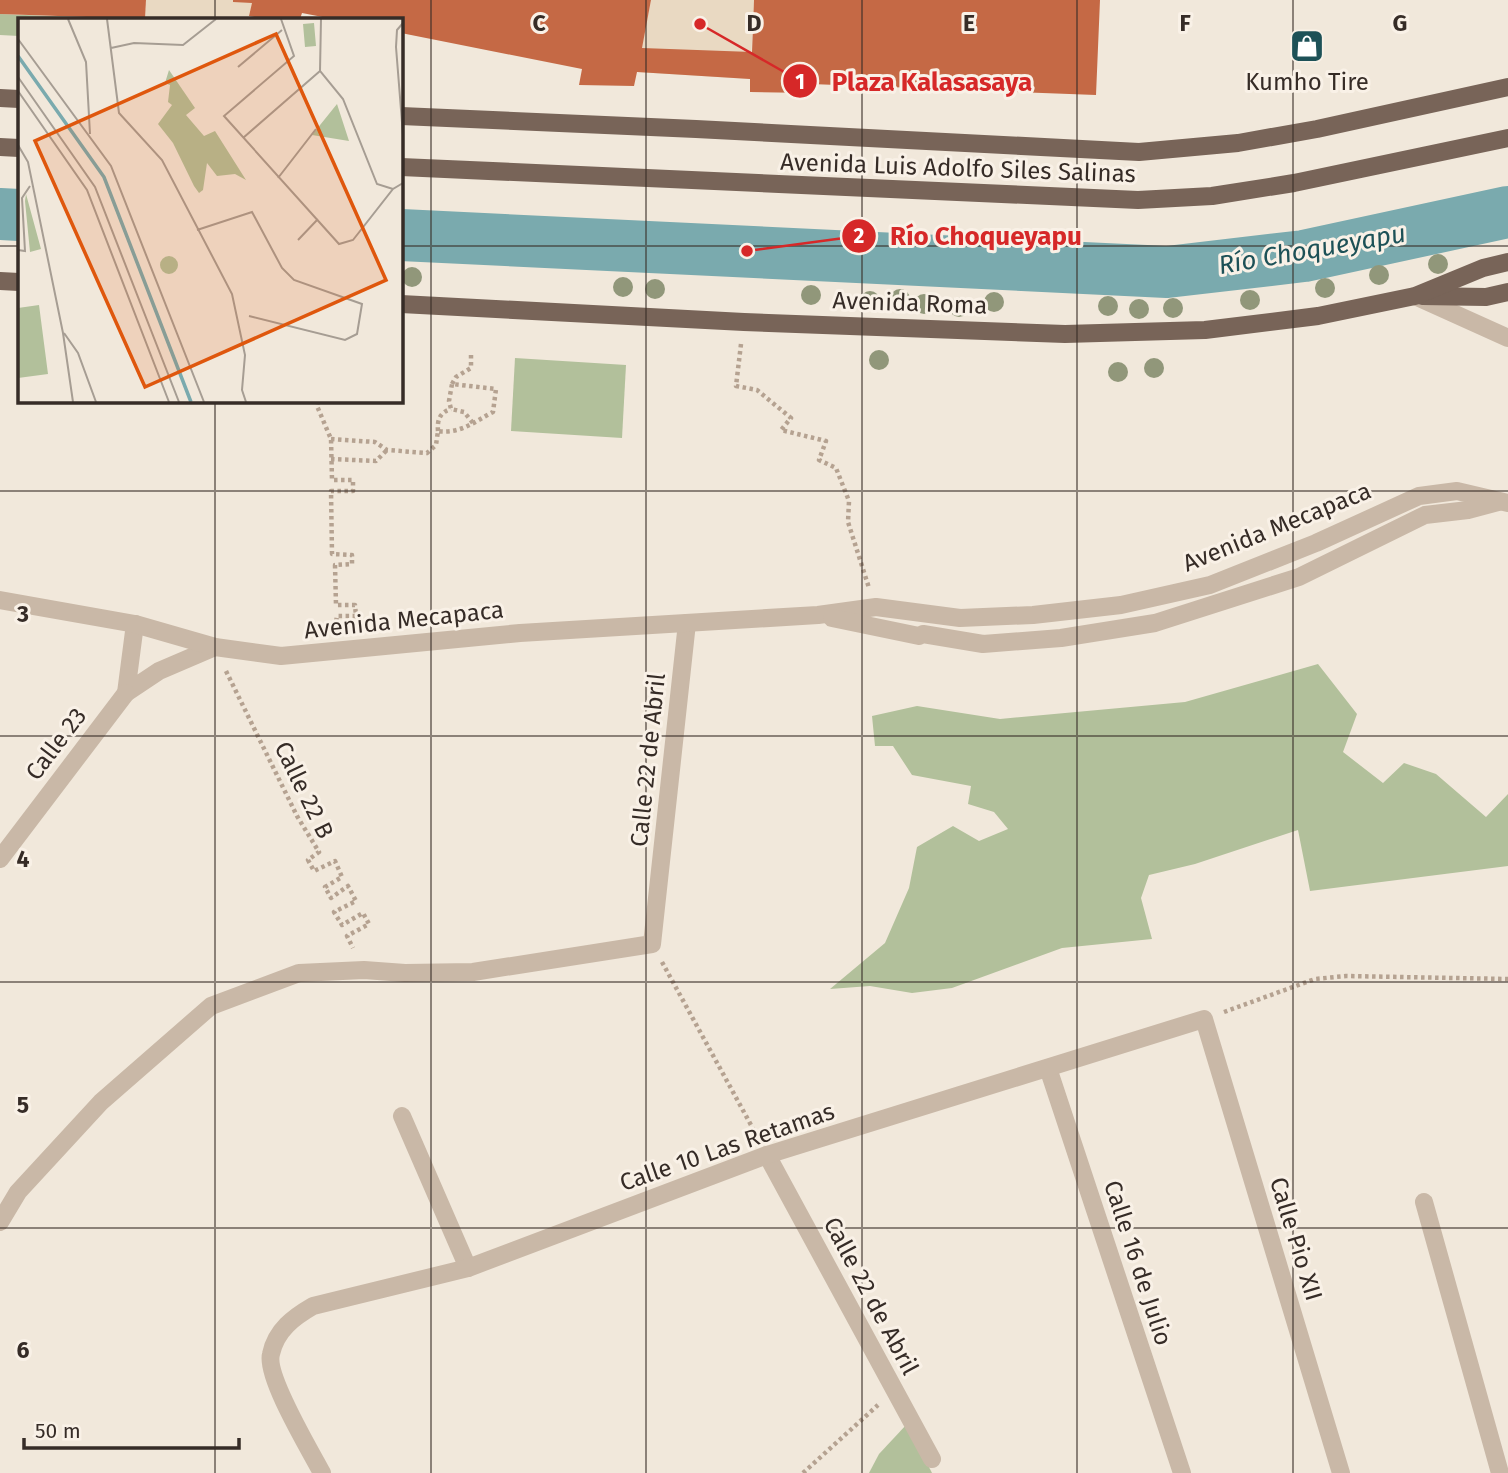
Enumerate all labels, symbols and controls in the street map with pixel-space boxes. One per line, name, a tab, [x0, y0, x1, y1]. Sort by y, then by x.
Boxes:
text: C	[532, 9, 546, 37]
text: D	[747, 9, 762, 37]
text: E	[963, 9, 975, 37]
text: F	[1179, 9, 1191, 37]
text: G	[1393, 9, 1407, 37]
inset map	[18, 18, 402, 402]
shop icon: Kumho Tire	[1288, 27, 1326, 65]
callout: Plaza Kalasasaya	[783, 58, 1046, 105]
text: Plaza Kalasasaya	[832, 67, 1032, 98]
place label: Kumho Tire	[1245, 68, 1369, 96]
text: 1	[795, 69, 805, 95]
street label: Avenida Luis Adolfo Siles Salinas	[780, 148, 1136, 188]
callout: Río Choqueyapu	[841, 213, 1096, 260]
water label: Río Choqueyapu	[1216, 218, 1408, 281]
text: Río Choqueyapu	[890, 221, 1082, 252]
text: 2	[854, 223, 865, 249]
street label: Avenida Roma	[832, 286, 988, 320]
street label: Avenida Mecapaca	[1179, 476, 1375, 578]
street label: Avenida Mecapaca	[303, 596, 505, 644]
text: 3	[16, 600, 29, 628]
street label: Calle 22 de Abril	[625, 672, 671, 848]
street label: Calle 23	[20, 702, 92, 786]
street label: Calle 22 B	[269, 737, 339, 843]
text: 4	[17, 845, 30, 873]
text: 5	[17, 1091, 29, 1119]
street label: Calle 10 Las Retamas	[616, 1097, 838, 1197]
street label: Calle Pio XII	[1264, 1174, 1328, 1304]
street label: Calle 16 de Julio	[1098, 1177, 1178, 1349]
street label: Calle 22 de Abril	[818, 1212, 924, 1380]
text: 6	[17, 1336, 30, 1364]
scale bar	[24, 1406, 240, 1450]
text: 50 m	[35, 1418, 81, 1444]

